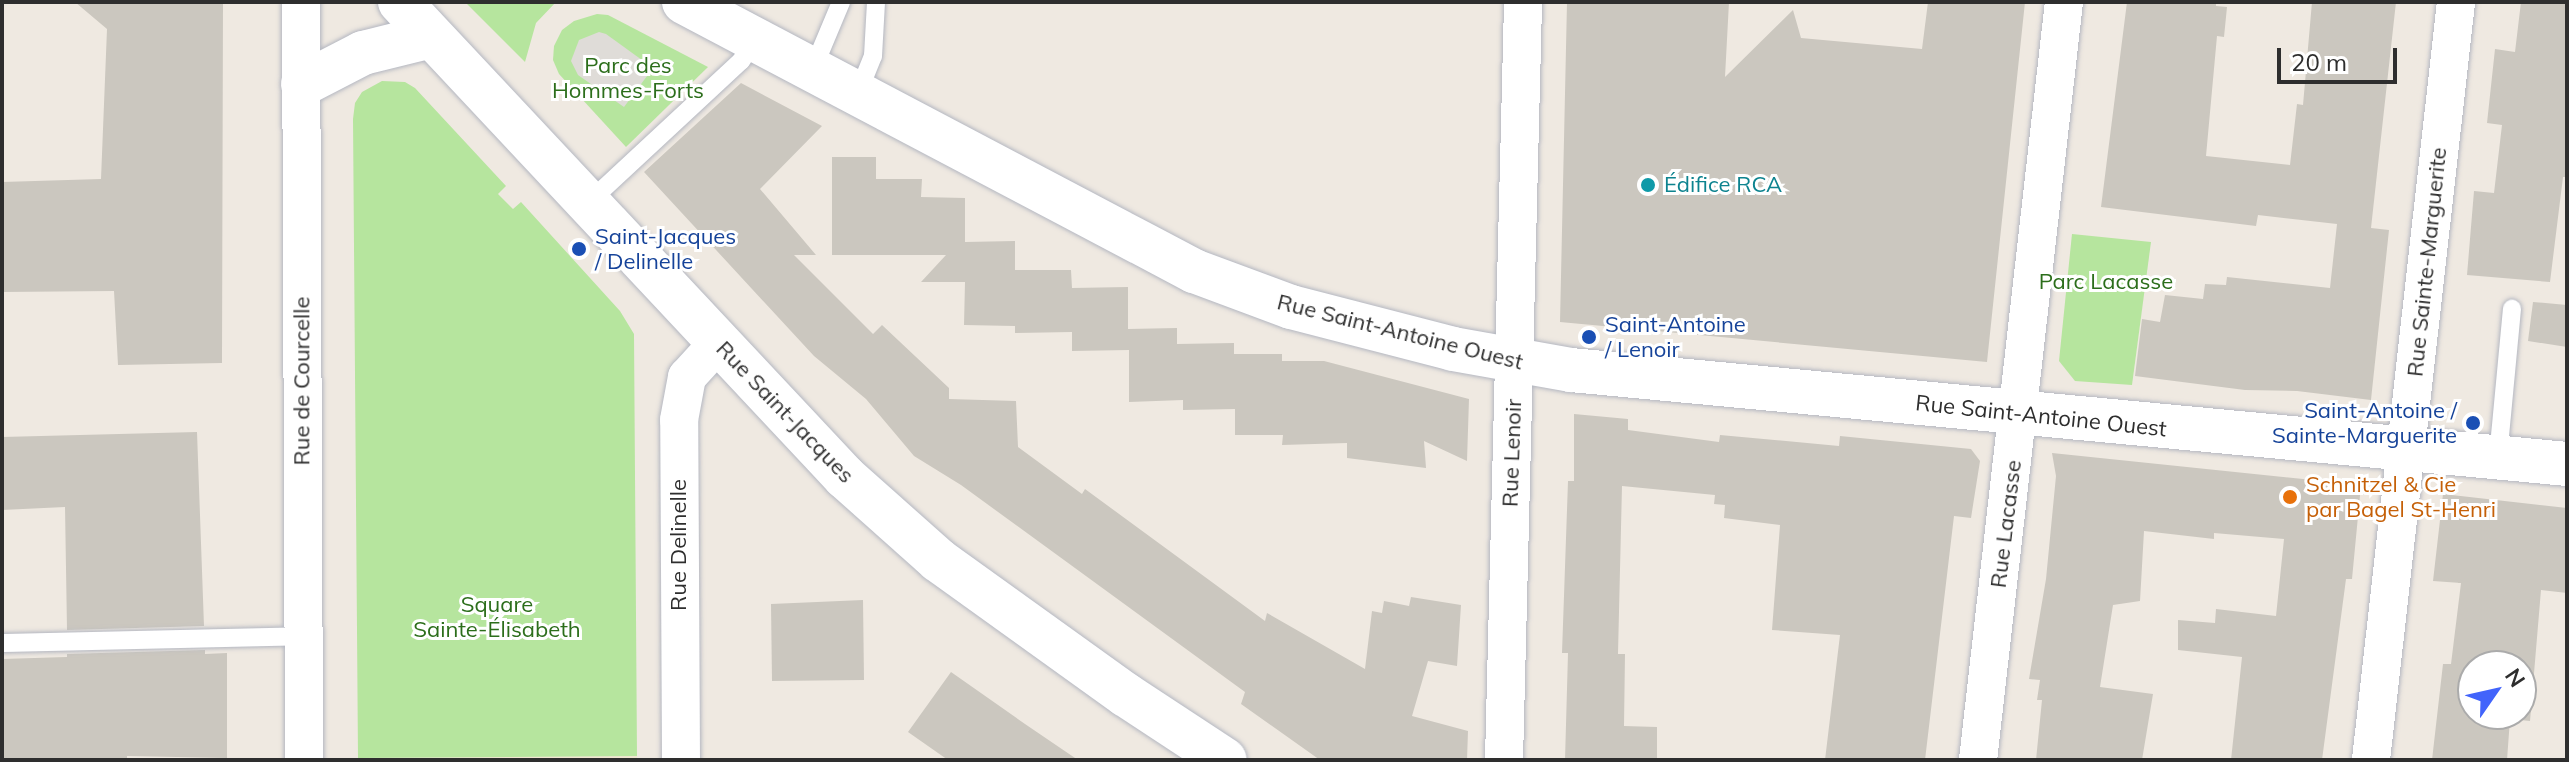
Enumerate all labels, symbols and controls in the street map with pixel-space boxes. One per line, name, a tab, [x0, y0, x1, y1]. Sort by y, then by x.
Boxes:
scale bar	[2281, 32, 2401, 82]
text: 20 m	[2291, 47, 2347, 77]
park label: Parc des Hommes-Forts	[552, 52, 704, 104]
street label: Rue Sainte-Marguerite	[2402, 146, 2452, 378]
place label: Édifice RCA	[1664, 172, 1782, 198]
marker: Édifice RCA	[1639, 176, 1657, 194]
place label: Saint-Jacques / Delinelle	[595, 223, 736, 274]
marker: Saint-Jacques / Delinelle	[570, 240, 588, 258]
park label: Parc Lacasse	[2039, 269, 2173, 295]
street label: Rue Saint-Antoine Ouest	[1274, 289, 1526, 375]
street label: Rue de Courcelle	[289, 297, 315, 465]
place label: Saint-Antoine / Lenoir	[1605, 311, 1746, 362]
marker: Saint-Antoine / Lenoir	[1580, 328, 1598, 346]
street label: Rue Saint-Jacques	[711, 336, 859, 488]
street label: Rue Saint-Antoine Ouest	[1914, 390, 2168, 442]
place label: Saint-Antoine / Sainte-Marguerite	[2272, 397, 2457, 448]
street label: Rue Lenoir	[1497, 398, 1527, 508]
marker: Saint-Antoine / Sainte-Marguerite	[2464, 414, 2482, 432]
street label: Rue Lacasse	[1985, 459, 2027, 589]
place label: Schnitzel & Cie par Bagel St-Henri	[2306, 471, 2496, 522]
street label: Rue Delinelle	[666, 479, 692, 611]
marker: Schnitzel & Cie par Bagel St-Henri	[2281, 488, 2299, 506]
park label: Square Sainte-Élisabeth	[413, 591, 581, 642]
north arrow	[2457, 650, 2537, 730]
text: N	[2499, 663, 2531, 692]

